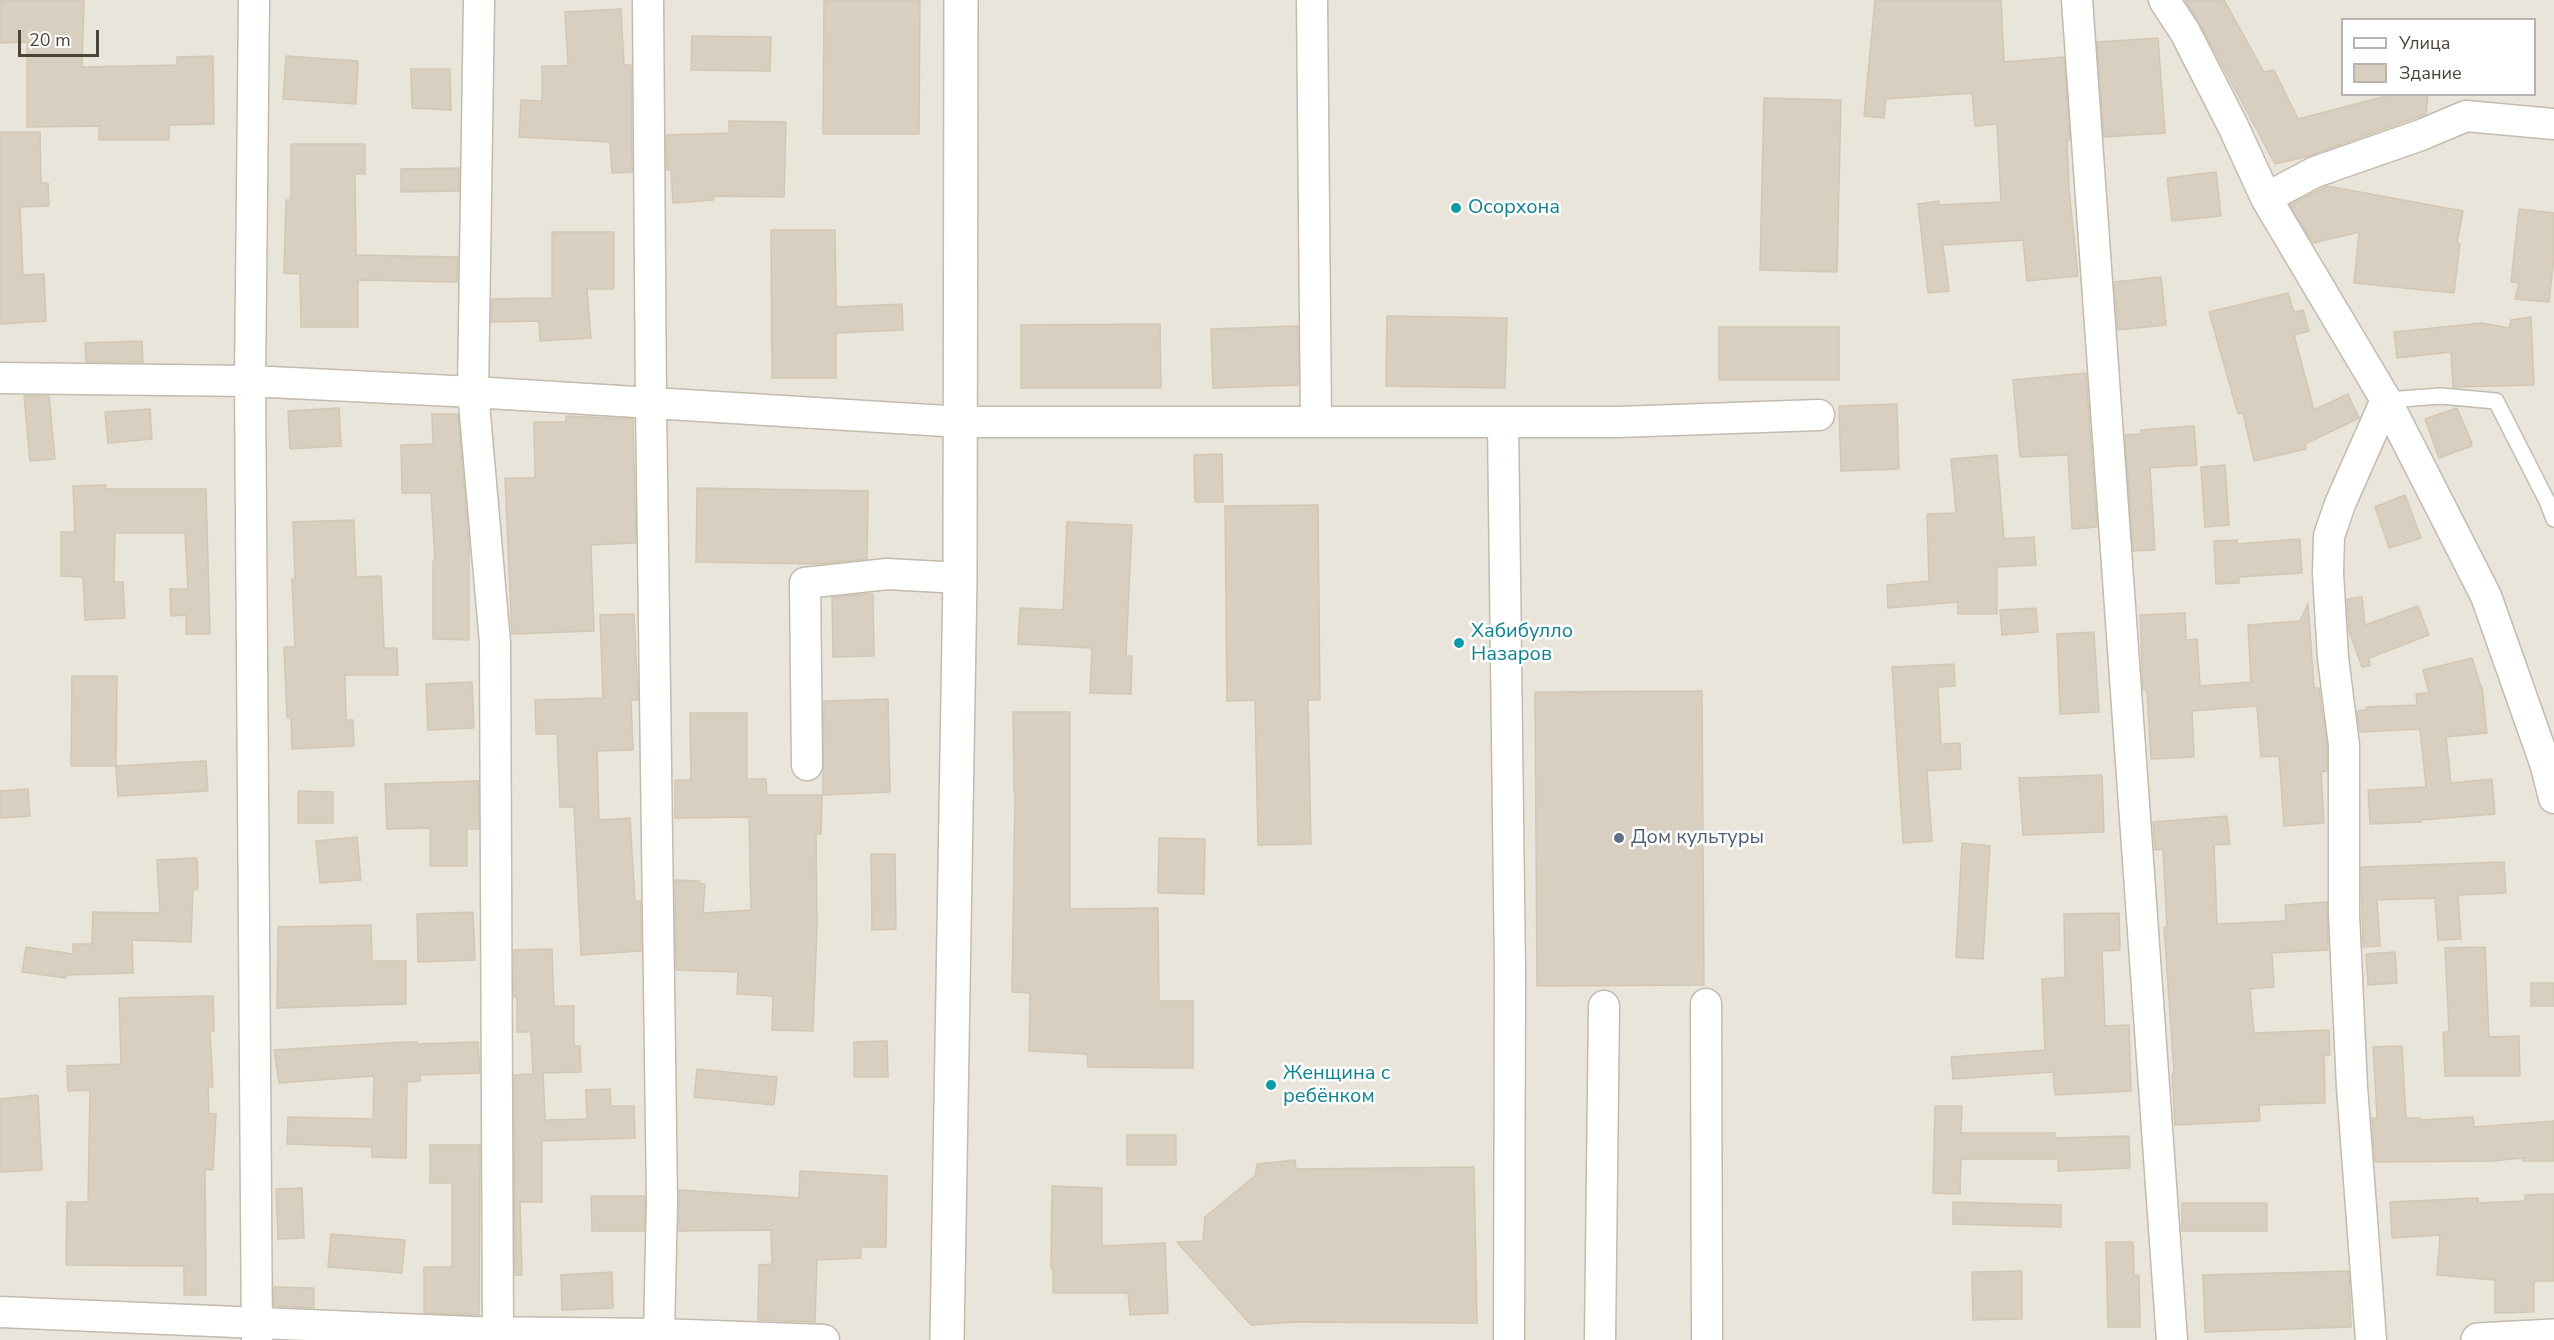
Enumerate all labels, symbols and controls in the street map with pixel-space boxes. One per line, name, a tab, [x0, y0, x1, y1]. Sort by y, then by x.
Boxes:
scale bar	[21, 18, 102, 56]
legend	[2341, 18, 2536, 96]
text: 20 m	[29, 28, 71, 52]
text: Улица	[2399, 31, 2450, 55]
text: Здание	[2399, 61, 2462, 85]
place label: Осорхона	[1468, 196, 1560, 220]
marker: Осорхона	[1449, 201, 1463, 215]
place label: Хабибулло Назаров	[1471, 620, 1573, 667]
marker: Хабибулло Назаров	[1452, 636, 1466, 650]
place label: Дом культуры	[1631, 826, 1764, 850]
marker: Дом культуры	[1612, 831, 1626, 845]
place label: Женщина с ребёнком	[1283, 1062, 1390, 1109]
marker: Женщина с ребёнком	[1264, 1078, 1278, 1092]

